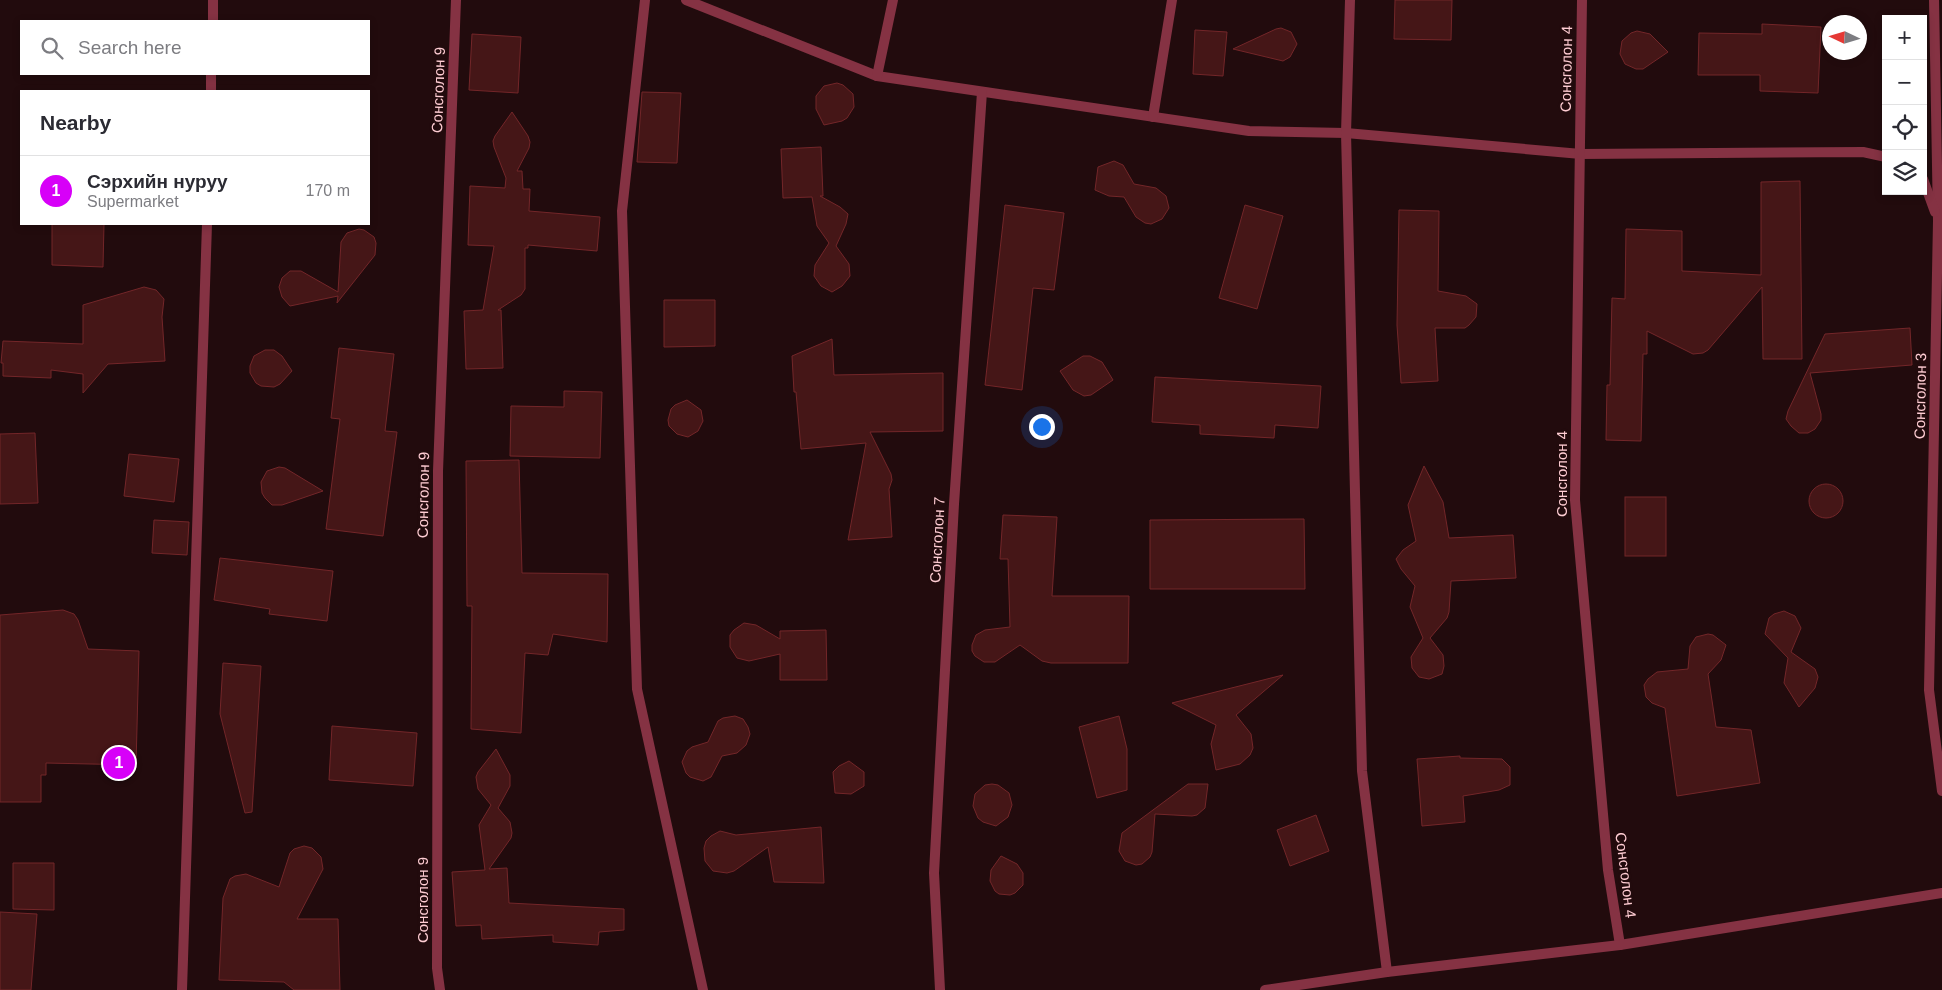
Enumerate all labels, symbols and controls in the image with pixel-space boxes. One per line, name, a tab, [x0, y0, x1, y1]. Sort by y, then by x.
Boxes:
north arrow	[1822, 15, 1867, 60]
map controls	[1882, 15, 1927, 195]
button: +	[1882, 15, 1927, 60]
search box	[20, 20, 370, 75]
street label: Сонсголон 4	[1557, 26, 1575, 112]
icon: search	[38, 34, 66, 62]
text: Search here	[78, 37, 182, 58]
street label: Сонсголон 9	[428, 47, 448, 133]
button: −	[1882, 60, 1927, 105]
button: locate	[1882, 105, 1927, 150]
text: Nearby	[40, 111, 111, 134]
button: layers	[1882, 150, 1927, 195]
text: Сэрхийн нуруу	[87, 171, 228, 192]
text: 1	[52, 182, 60, 199]
text: 170 m	[306, 182, 350, 199]
text: Supermarket	[87, 193, 179, 210]
street label: Сонсголон 3	[1911, 353, 1929, 439]
your location	[1029, 414, 1055, 440]
street label: Сонсголон 4	[1553, 431, 1570, 517]
street label: Сонсголон 9	[414, 452, 432, 538]
street label: Сонсголон 7	[926, 497, 948, 583]
pin: 1	[103, 744, 135, 782]
street label: Сонсголон 4	[1612, 831, 1640, 919]
street label: Сонсголон 9	[414, 857, 431, 943]

